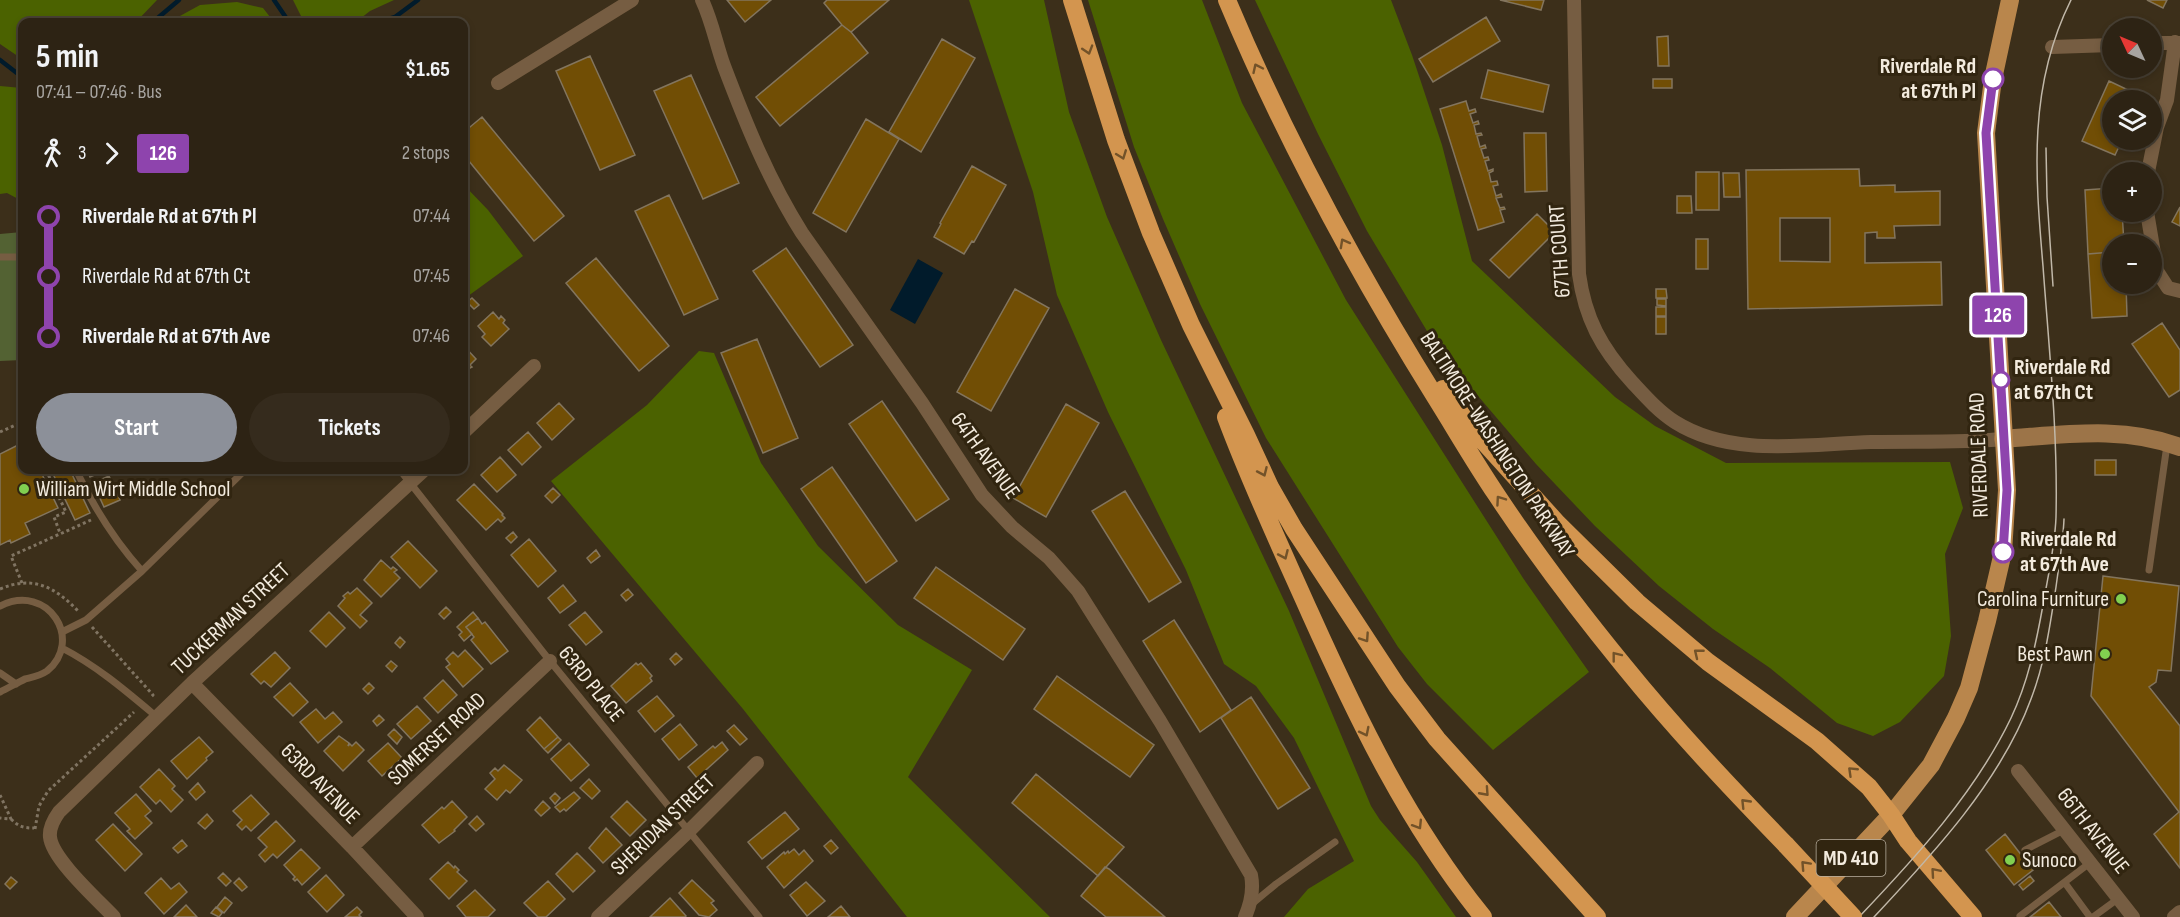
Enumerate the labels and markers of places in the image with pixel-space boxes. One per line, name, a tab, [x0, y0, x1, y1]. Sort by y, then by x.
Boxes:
place label: Riverdale Rd at 67th Pl	[1880, 53, 1976, 105]
marker: Riverdale Rd at 67th Pl	[1982, 68, 2004, 90]
place label: Riverdale Rd at 67th Ct	[2014, 354, 2110, 406]
marker: Riverdale Rd at 67th Ct	[1992, 371, 2010, 389]
place label: William Wirt Middle School	[36, 476, 230, 503]
marker: William Wirt Middle School	[17, 482, 31, 496]
place label: Riverdale Rd at 67th Ave	[2020, 526, 2116, 578]
marker: Riverdale Rd at 67th Ave	[1992, 541, 2014, 563]
place label: Carolina Furniture	[1977, 586, 2109, 613]
marker: Carolina Furniture	[2114, 592, 2128, 606]
place label: Best Pawn	[2017, 641, 2093, 668]
marker: Best Pawn	[2098, 647, 2112, 661]
place label: Sunoco	[2022, 847, 2077, 874]
marker: Sunoco	[2003, 853, 2017, 867]

